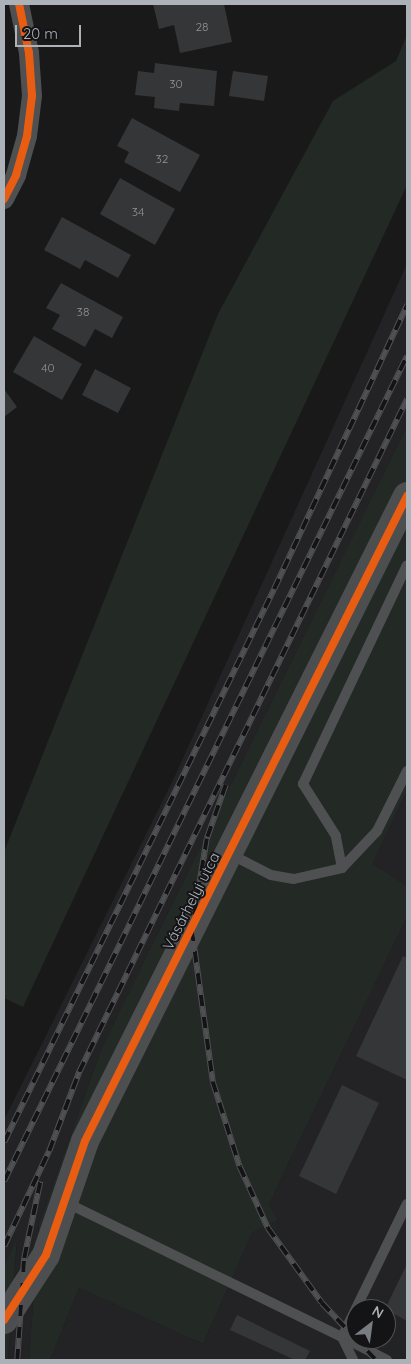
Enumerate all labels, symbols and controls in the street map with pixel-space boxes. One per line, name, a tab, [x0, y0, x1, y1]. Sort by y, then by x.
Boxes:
scale bar	[18, 15, 84, 47]
house number: 28	[195, 20, 209, 34]
text: 20 m	[23, 24, 58, 43]
house number: 30	[169, 77, 183, 91]
house number: 32	[156, 152, 168, 166]
house number: 34	[132, 205, 144, 219]
house number: 38	[77, 305, 89, 319]
house number: 40	[41, 361, 55, 375]
street label: Vásárhelyi utca	[159, 849, 223, 953]
north arrow	[346, 1299, 396, 1349]
text: N	[369, 1302, 387, 1322]

